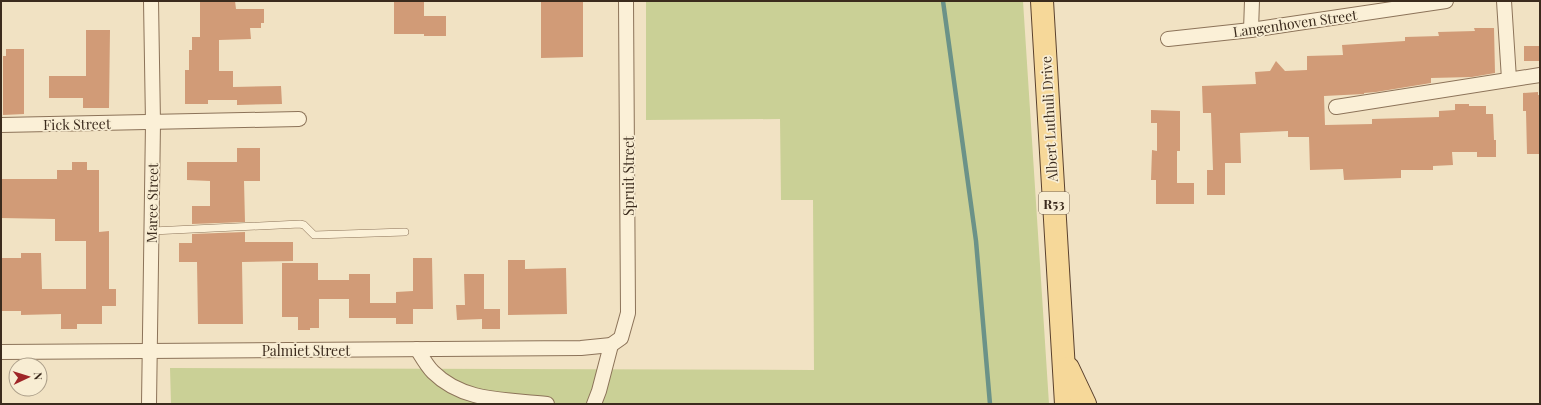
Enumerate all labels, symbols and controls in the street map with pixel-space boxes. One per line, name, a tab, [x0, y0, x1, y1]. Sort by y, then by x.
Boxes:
street label: Langenhoven Street	[1232, 5, 1359, 41]
street label: Albert Luthuli Drive	[1036, 56, 1062, 183]
street label: Fick Street	[43, 114, 112, 134]
street label: Spruit Street	[619, 135, 638, 216]
street label: Maree Street	[142, 162, 162, 243]
road number: R53	[1039, 192, 1069, 214]
street label: Palmiet Street	[262, 341, 351, 360]
north arrow	[8, 357, 48, 397]
text: N	[31, 372, 46, 381]

